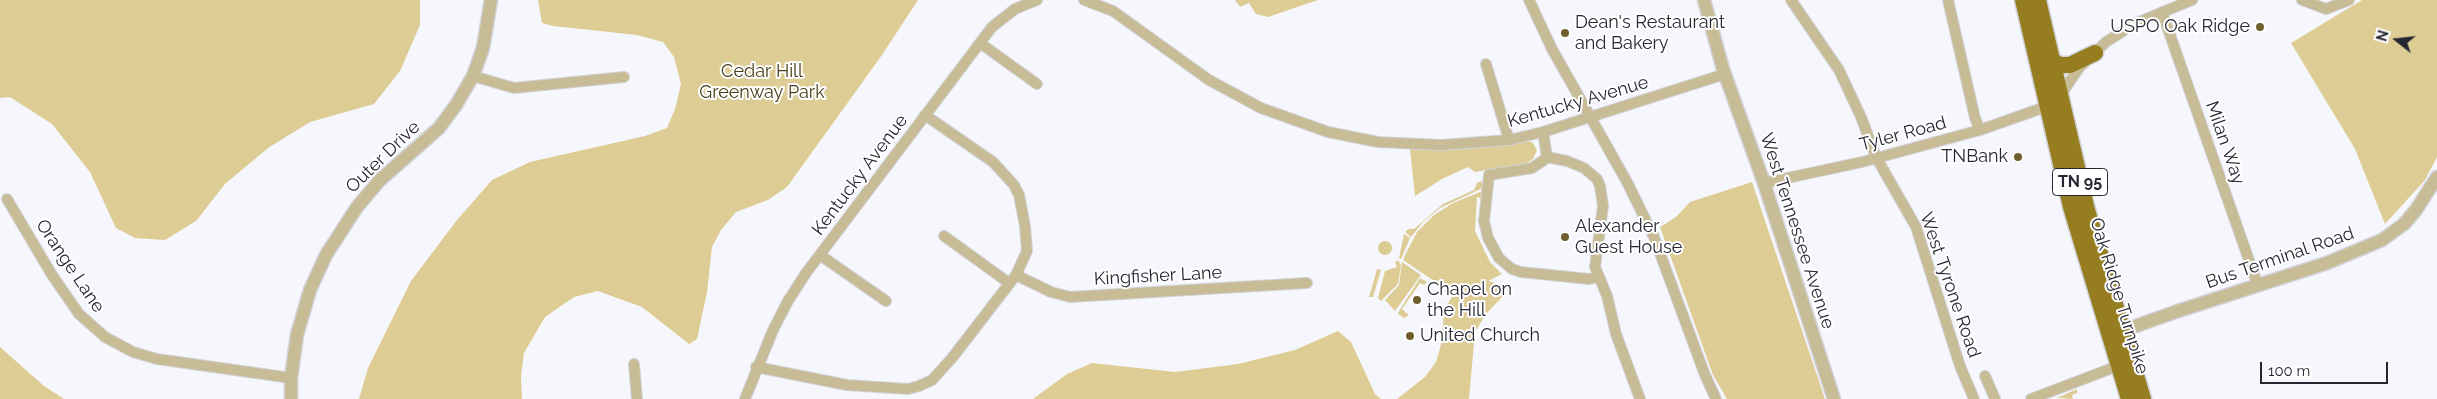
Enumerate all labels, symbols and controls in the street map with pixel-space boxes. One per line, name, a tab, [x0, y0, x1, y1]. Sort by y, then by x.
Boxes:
place label: Dean's Restaurant and Bakery	[1575, 12, 1725, 54]
north arrow	[2372, 15, 2422, 65]
place label: USPO Oak Ridge	[2110, 16, 2250, 38]
marker: USPO Oak Ridge	[2254, 21, 2266, 33]
marker: Dean's Restaurant and Bakery	[1559, 27, 1571, 39]
text: N	[2373, 29, 2392, 43]
park label: Cedar Hill Greenway Park	[699, 61, 825, 104]
street label: Kentucky Avenue	[1505, 72, 1651, 132]
street label: Milan Way	[2201, 99, 2249, 187]
street label: Kentucky Avenue	[808, 110, 912, 240]
street label: Tyler Road	[1857, 112, 1949, 156]
street label: Outer Drive	[342, 116, 424, 198]
street label: West Tennessee Avenue	[1755, 130, 1839, 332]
place label: TNBank	[1941, 146, 2008, 168]
marker: TNBank	[2012, 151, 2024, 163]
road number: TN 95	[2052, 168, 2108, 196]
street label: West Tyrone Road	[1915, 209, 1985, 361]
street label: Orange Lane	[31, 215, 109, 317]
street label: Oak Ridge Turnpike	[2085, 215, 2153, 377]
place label: Alexander Guest House	[1575, 216, 1682, 258]
street label: Bus Terminal Road	[2203, 223, 2357, 293]
marker: Alexander Guest House	[1559, 231, 1571, 243]
street label: Kingfisher Lane	[1093, 262, 1223, 290]
place label: Chapel on the Hill	[1427, 279, 1512, 322]
marker: Chapel on the Hill	[1411, 294, 1423, 306]
place label: United Church	[1420, 325, 1540, 347]
marker: United Church	[1404, 330, 1416, 342]
scale bar	[2262, 352, 2390, 384]
text: 100 m	[2268, 362, 2310, 380]

